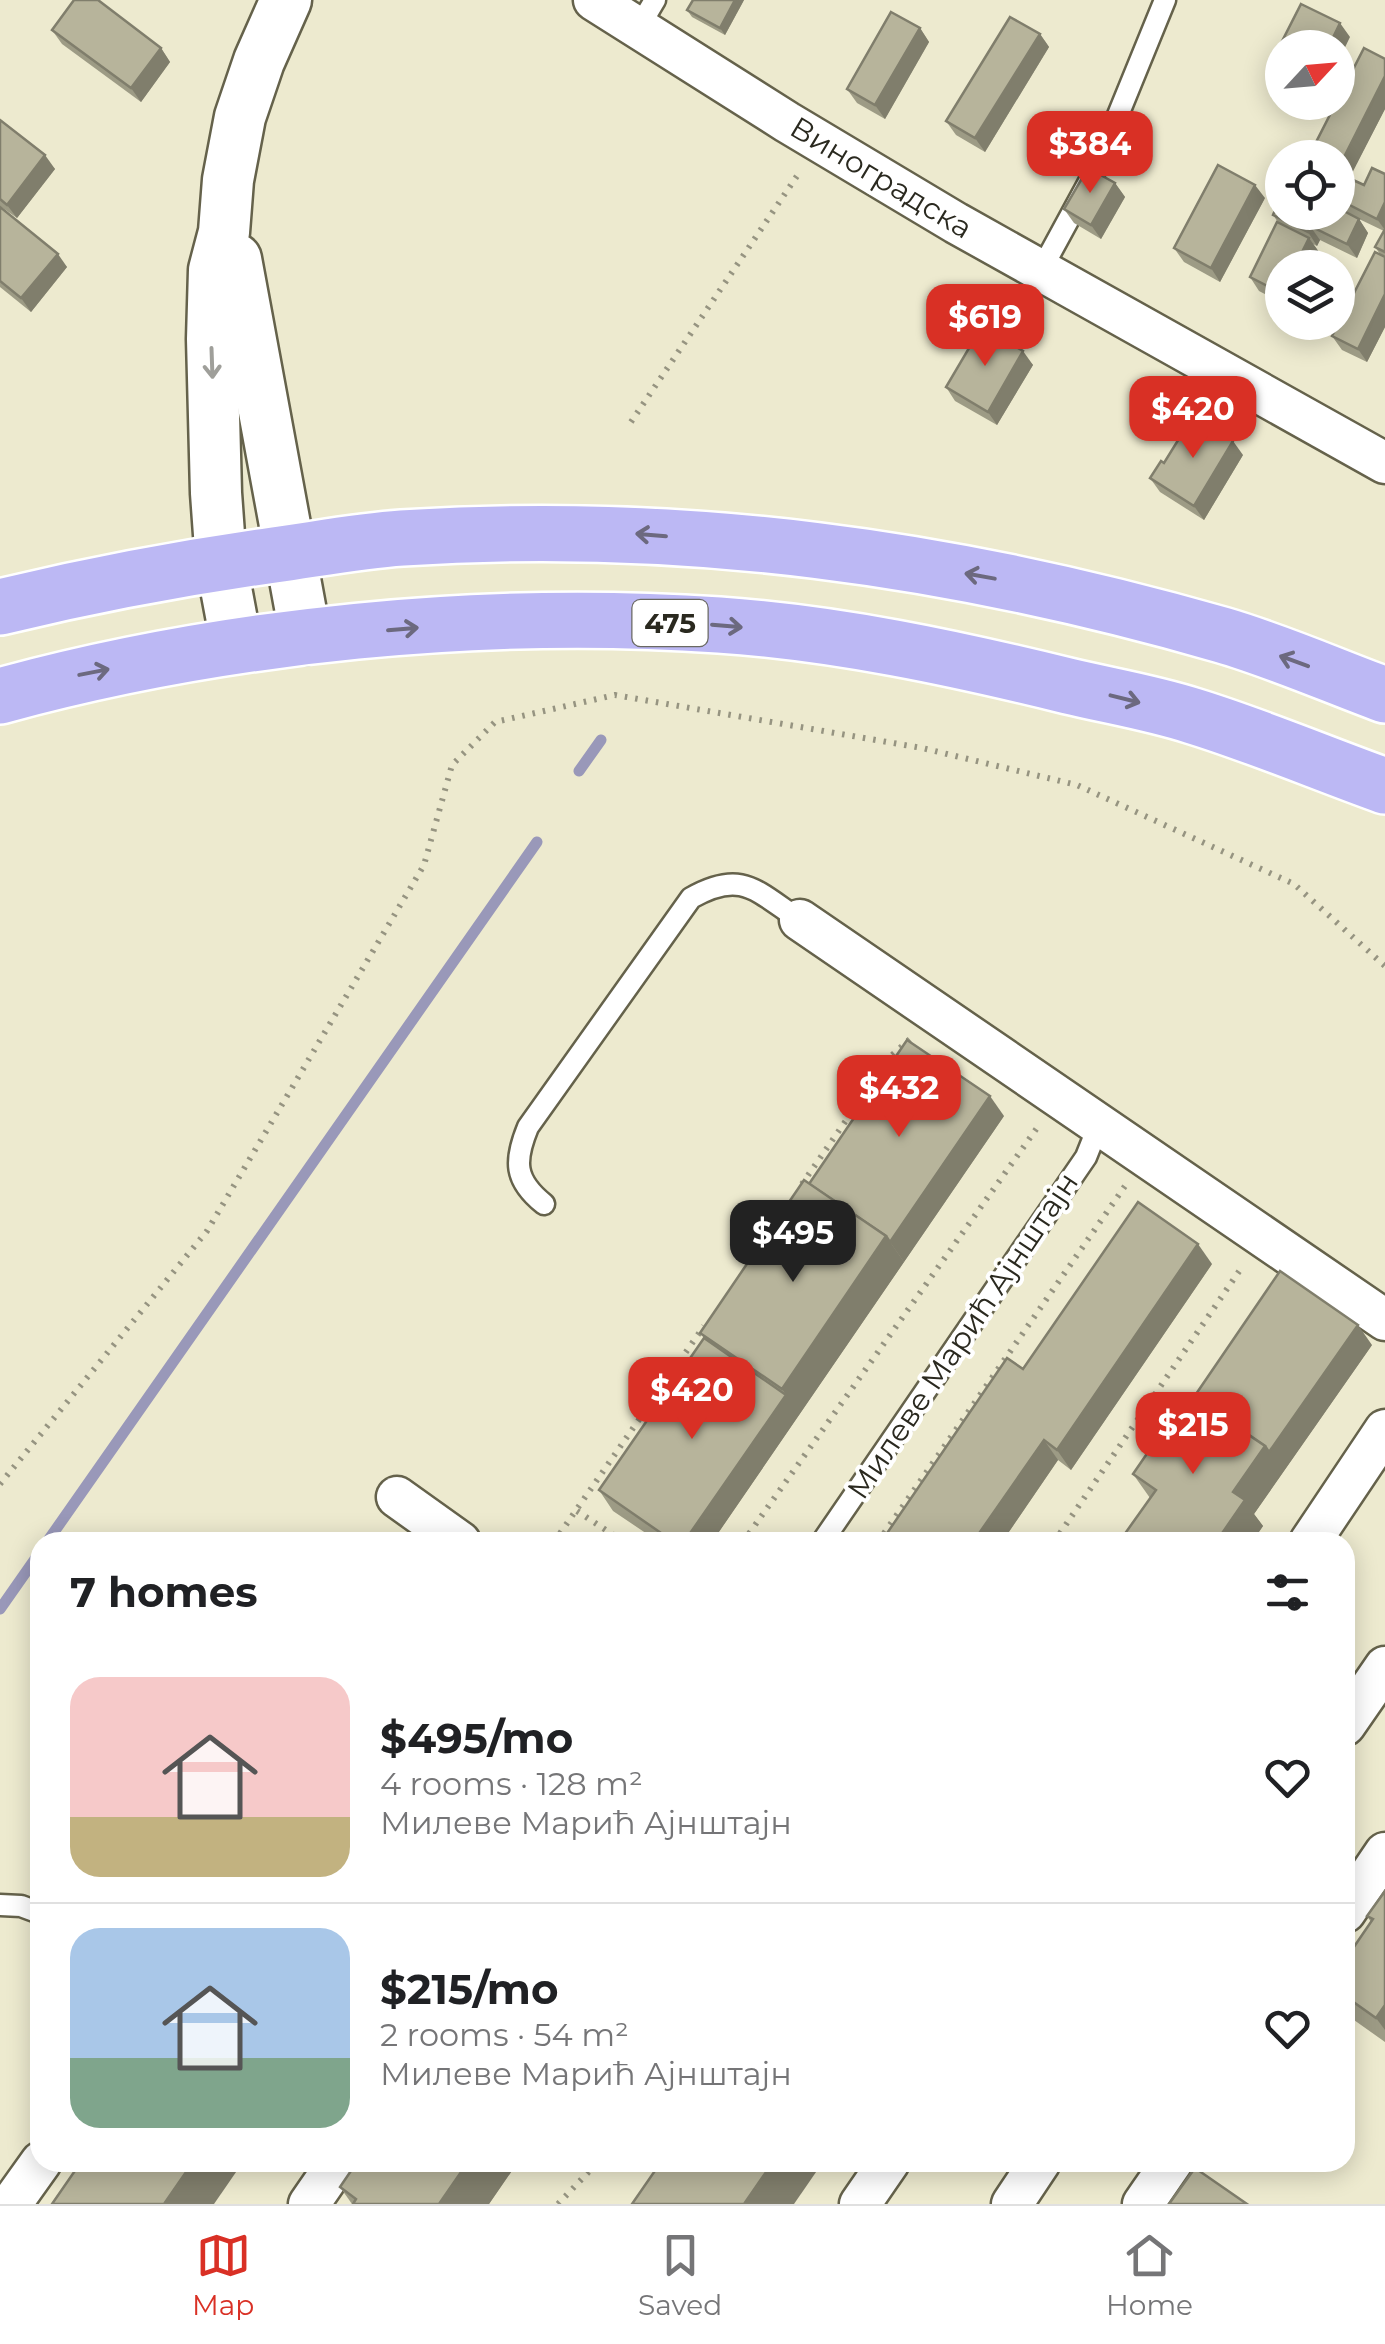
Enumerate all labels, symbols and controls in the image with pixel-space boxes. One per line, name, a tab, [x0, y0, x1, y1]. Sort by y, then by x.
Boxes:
north arrow	[1265, 30, 1355, 120]
map controls	[1265, 30, 1355, 340]
street label: Виноградска	[784, 109, 979, 246]
pin: $384	[1031, 111, 1149, 196]
text: $384	[1049, 124, 1131, 163]
button: locate	[1265, 140, 1355, 230]
button: layers	[1265, 250, 1355, 340]
pin: $619	[926, 284, 1044, 369]
text: $619	[948, 297, 1022, 336]
one-way arrow	[203, 346, 222, 378]
pin: $420	[1134, 376, 1252, 461]
text: $420	[1151, 389, 1235, 428]
one-way arrow	[635, 525, 668, 544]
one-way arrow	[965, 566, 997, 585]
road number: 475	[632, 600, 708, 646]
one-way arrow	[711, 617, 743, 636]
one-way arrow	[386, 620, 419, 639]
one-way arrow	[1279, 651, 1310, 669]
one-way arrow	[78, 661, 110, 680]
one-way arrow	[1108, 691, 1140, 709]
pin: $432	[840, 1055, 958, 1140]
text: $432	[859, 1068, 939, 1107]
street label: Милеве Марић Ајнштајн	[839, 1165, 1086, 1506]
pin: $495	[734, 1200, 852, 1285]
text: $495	[752, 1213, 834, 1252]
pin: $420	[633, 1357, 751, 1442]
text: $420	[650, 1370, 734, 1409]
pin: $215	[1134, 1392, 1252, 1477]
text: $215	[1158, 1405, 1228, 1444]
icon: filters	[1260, 1565, 1315, 1620]
text: 7 homes	[70, 1566, 258, 1618]
text: $495/mo	[380, 1712, 573, 1764]
icon: home	[150, 1717, 270, 1837]
icon: heart	[1260, 1750, 1315, 1805]
text: 4 rooms · 128 m²	[380, 1764, 643, 1803]
text: Милеве Марић Ајнштајн	[380, 1803, 792, 1842]
text: $215/mo	[380, 1963, 559, 2015]
icon: home	[150, 1968, 270, 2088]
icon: heart	[1260, 2001, 1315, 2056]
text: 2 rooms · 54 m²	[380, 2015, 629, 2054]
text: Милеве Марић Ајнштајн	[380, 2054, 792, 2093]
tab: Map	[192, 2228, 254, 2322]
tab: Saved	[638, 2228, 722, 2322]
tab: Home	[1106, 2228, 1193, 2322]

